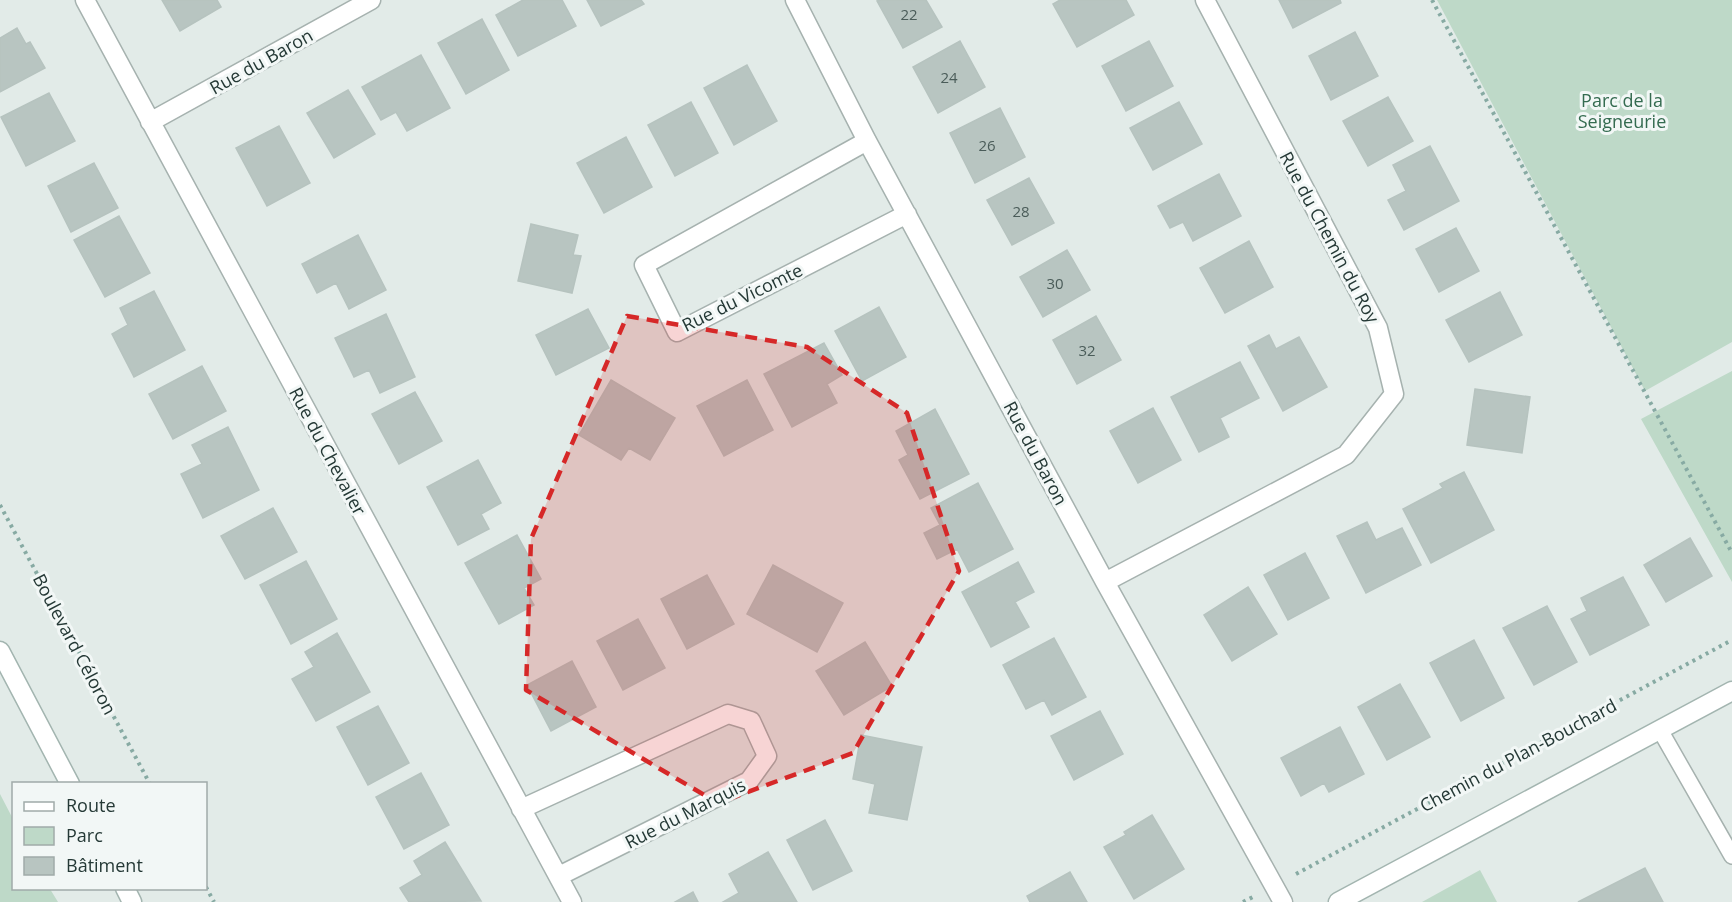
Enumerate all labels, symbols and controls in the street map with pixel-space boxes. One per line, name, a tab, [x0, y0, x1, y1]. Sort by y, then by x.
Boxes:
house number: 22	[900, 4, 918, 24]
street label: Rue du Baron	[205, 23, 317, 99]
house number: 24	[940, 67, 958, 87]
park label: Parc de la Seigneurie	[1578, 88, 1666, 133]
house number: 26	[978, 135, 996, 155]
street label: Rue du Chemin du Roy	[1275, 147, 1386, 328]
house number: 28	[1012, 201, 1030, 221]
street label: Rue du Vicomte	[678, 257, 806, 337]
house number: 30	[1046, 273, 1064, 293]
house number: 32	[1078, 340, 1096, 360]
street label: Rue du Chevalier	[284, 383, 372, 520]
street label: Rue du Baron	[999, 397, 1073, 509]
street label: Boulevard Céloron	[28, 569, 122, 719]
street label: Chemin du Plan-Bouchard	[1415, 693, 1621, 817]
street label: Rue du Marquis	[621, 772, 749, 854]
legend	[12, 782, 207, 890]
text: Route	[66, 793, 116, 817]
text: Parc	[66, 823, 103, 847]
text: Bâtiment	[66, 853, 143, 877]

